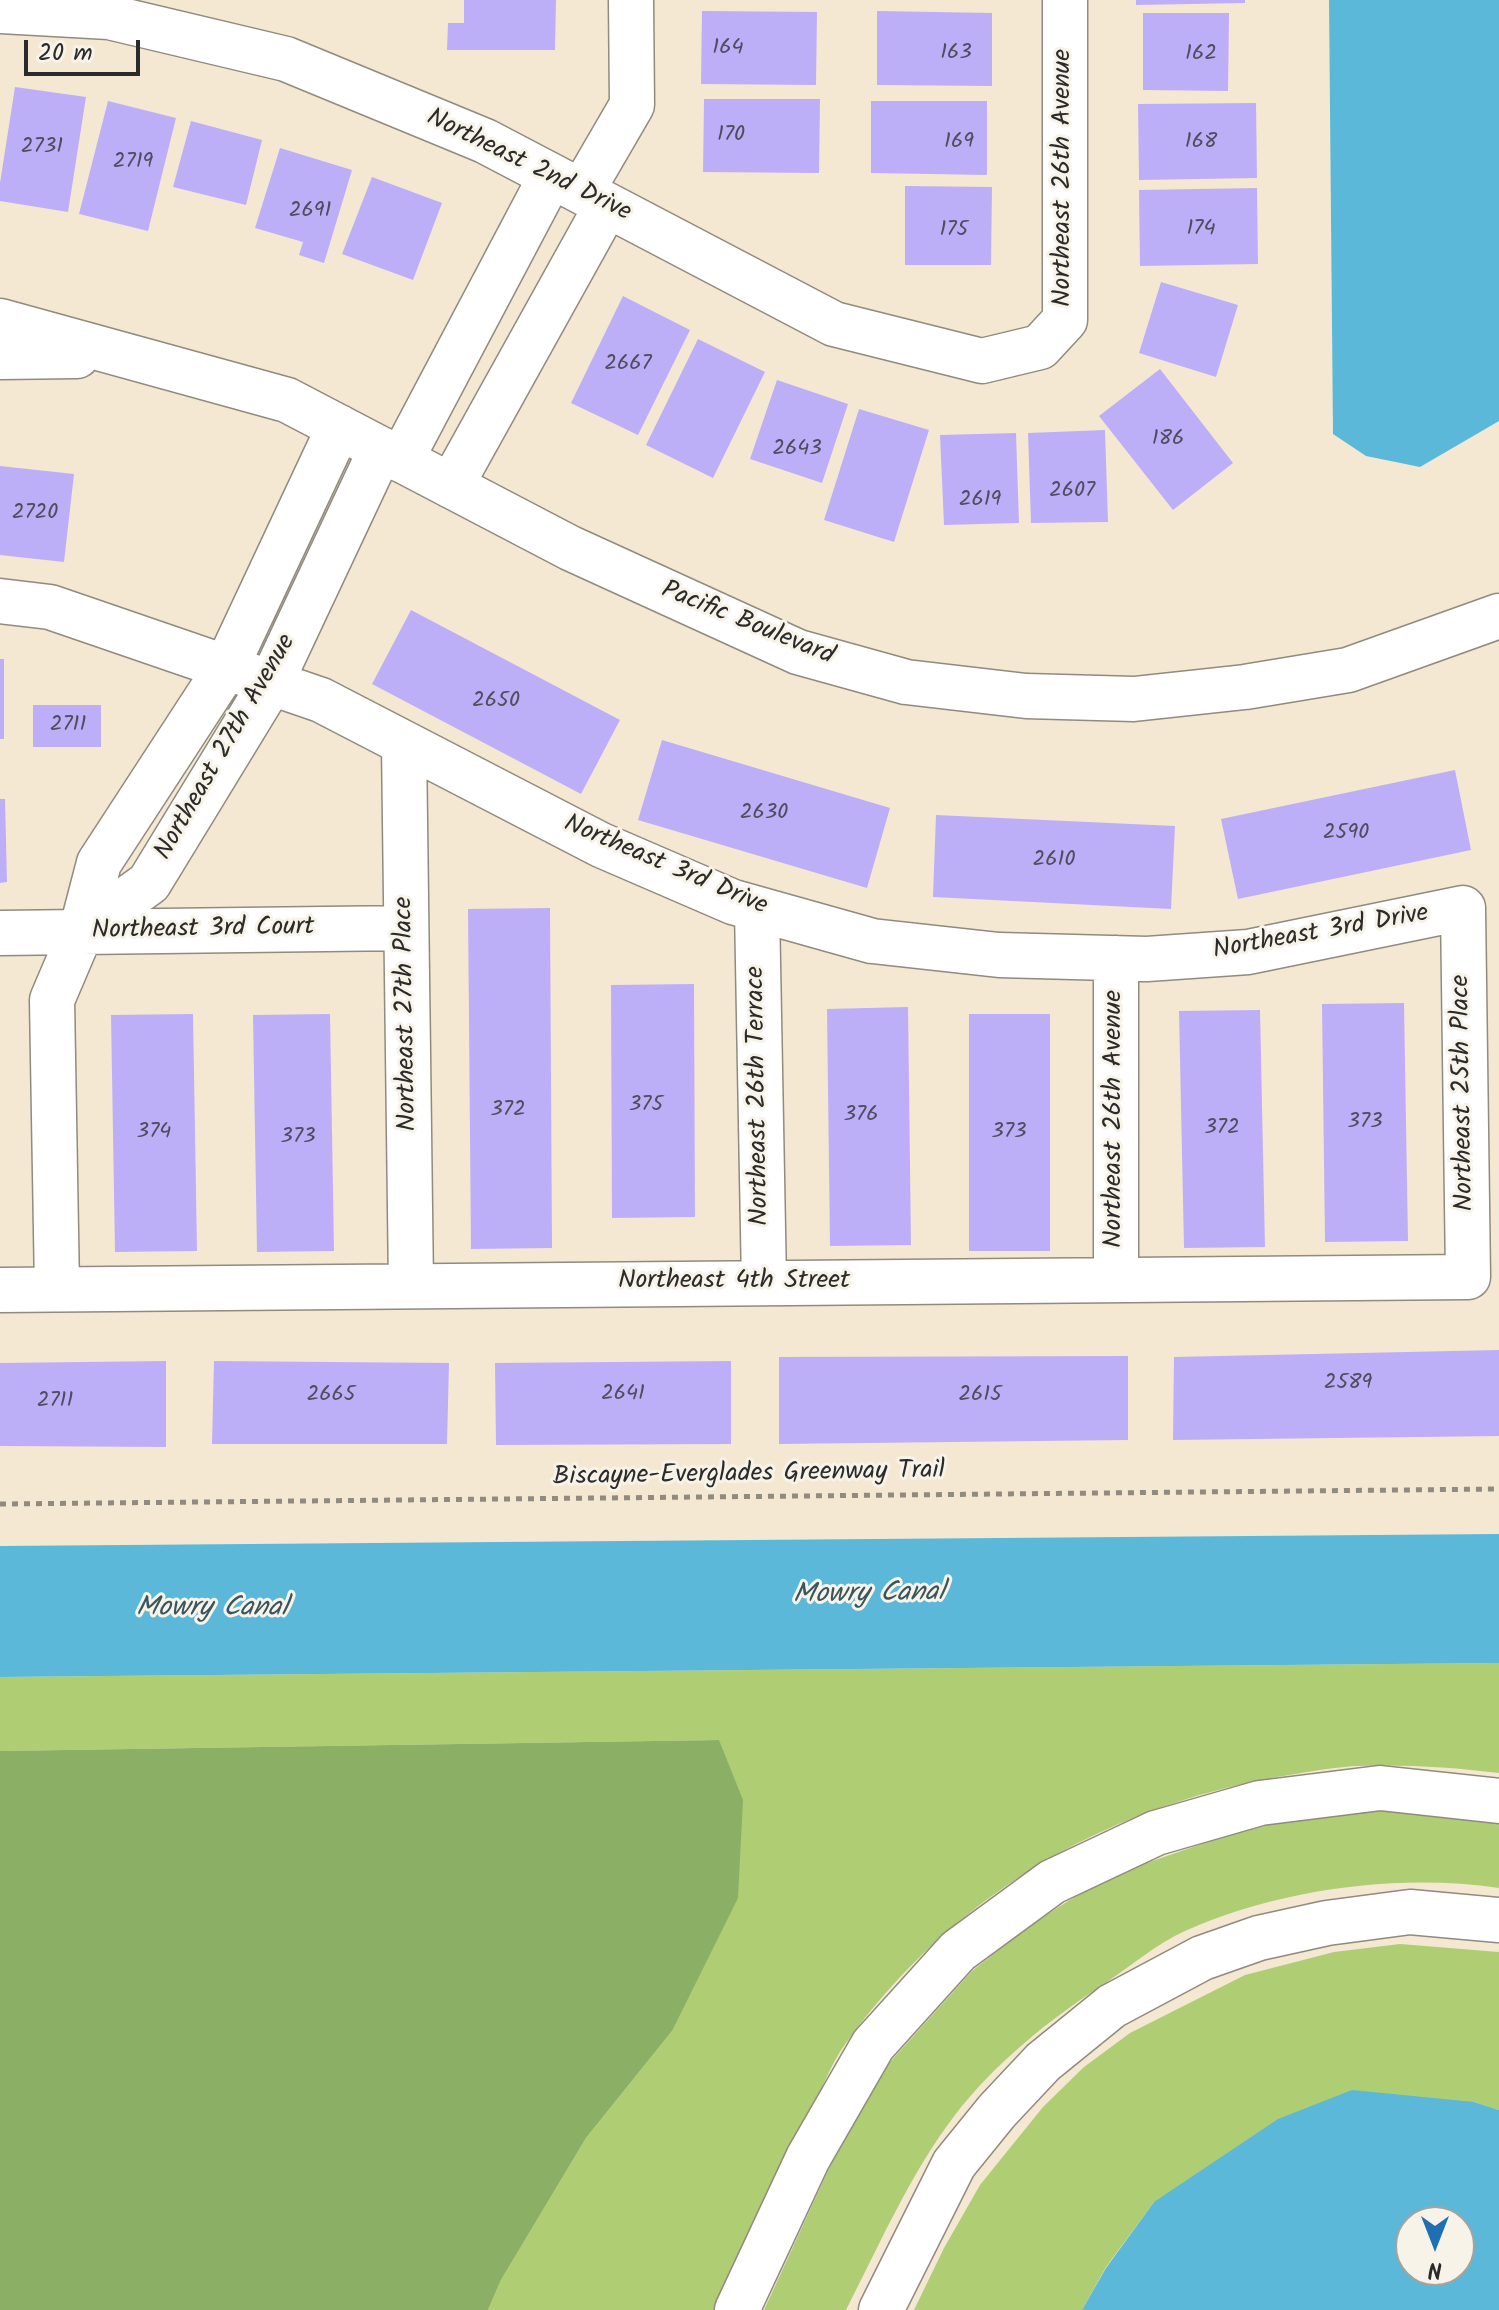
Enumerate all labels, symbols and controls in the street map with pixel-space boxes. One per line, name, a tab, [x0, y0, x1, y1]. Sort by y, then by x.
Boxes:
scale bar	[28, 24, 144, 74]
text: 20 m	[38, 34, 93, 73]
house number: 164	[712, 36, 744, 62]
house number: 163	[940, 41, 972, 67]
house number: 162	[1185, 42, 1217, 68]
street label: Northeast 26th Avenue	[1049, 49, 1081, 307]
street label: Northeast 2nd Drive	[420, 104, 636, 230]
house number: 170	[717, 123, 745, 149]
house number: 169	[944, 130, 974, 156]
house number: 168	[1185, 130, 1217, 156]
house number: 2731	[21, 135, 63, 161]
house number: 2719	[113, 150, 153, 176]
house number: 2691	[289, 199, 331, 225]
house number: 174	[1186, 217, 1216, 243]
house number: 175	[940, 218, 968, 244]
house number: 2667	[604, 352, 652, 378]
house number: 186	[1152, 427, 1184, 453]
house number: 2643	[772, 437, 822, 463]
house number: 2607	[1049, 479, 1095, 505]
house number: 2619	[959, 488, 1001, 514]
house number: 2720	[12, 501, 58, 527]
street label: Pacific Boulevard	[656, 576, 838, 674]
street label: Northeast 27th Avenue	[150, 630, 304, 866]
house number: 2650	[472, 689, 520, 715]
house number: 2711	[50, 713, 86, 739]
house number: 2630	[740, 801, 788, 827]
street label: Northeast 3rd Drive	[558, 810, 772, 924]
house number: 2590	[1323, 821, 1369, 847]
house number: 2610	[1033, 848, 1075, 874]
street label: Northeast 27th Place	[390, 896, 426, 1132]
street label: Northeast 3rd Drive	[1211, 900, 1431, 968]
street label: Northeast 3rd Court	[91, 913, 315, 949]
street label: Northeast 26th Terrace	[742, 966, 778, 1226]
street label: Northeast 25th Place	[1447, 974, 1483, 1212]
street label: Northeast 26th Avenue	[1100, 990, 1132, 1248]
house number: 375	[629, 1093, 663, 1119]
house number: 372	[490, 1098, 526, 1124]
house number: 376	[844, 1103, 878, 1129]
house number: 373	[1347, 1110, 1383, 1136]
house number: 372	[1204, 1116, 1240, 1142]
house number: 374	[137, 1120, 171, 1146]
house number: 373	[991, 1120, 1027, 1146]
house number: 373	[280, 1125, 316, 1151]
street label: Northeast 4th Street	[618, 1267, 850, 1299]
house number: 2589	[1324, 1371, 1372, 1397]
house number: 2641	[601, 1382, 645, 1408]
house number: 2665	[306, 1383, 356, 1409]
house number: 2615	[958, 1383, 1002, 1409]
house number: 2711	[37, 1389, 73, 1415]
street label: Biscayne-Everglades Greenway Trail	[553, 1457, 945, 1495]
water label: Mowry Canal	[793, 1578, 945, 1614]
water label: Mowry Canal	[136, 1593, 288, 1627]
north arrow	[1395, 2206, 1475, 2286]
text: N	[1428, 2251, 1442, 2286]

